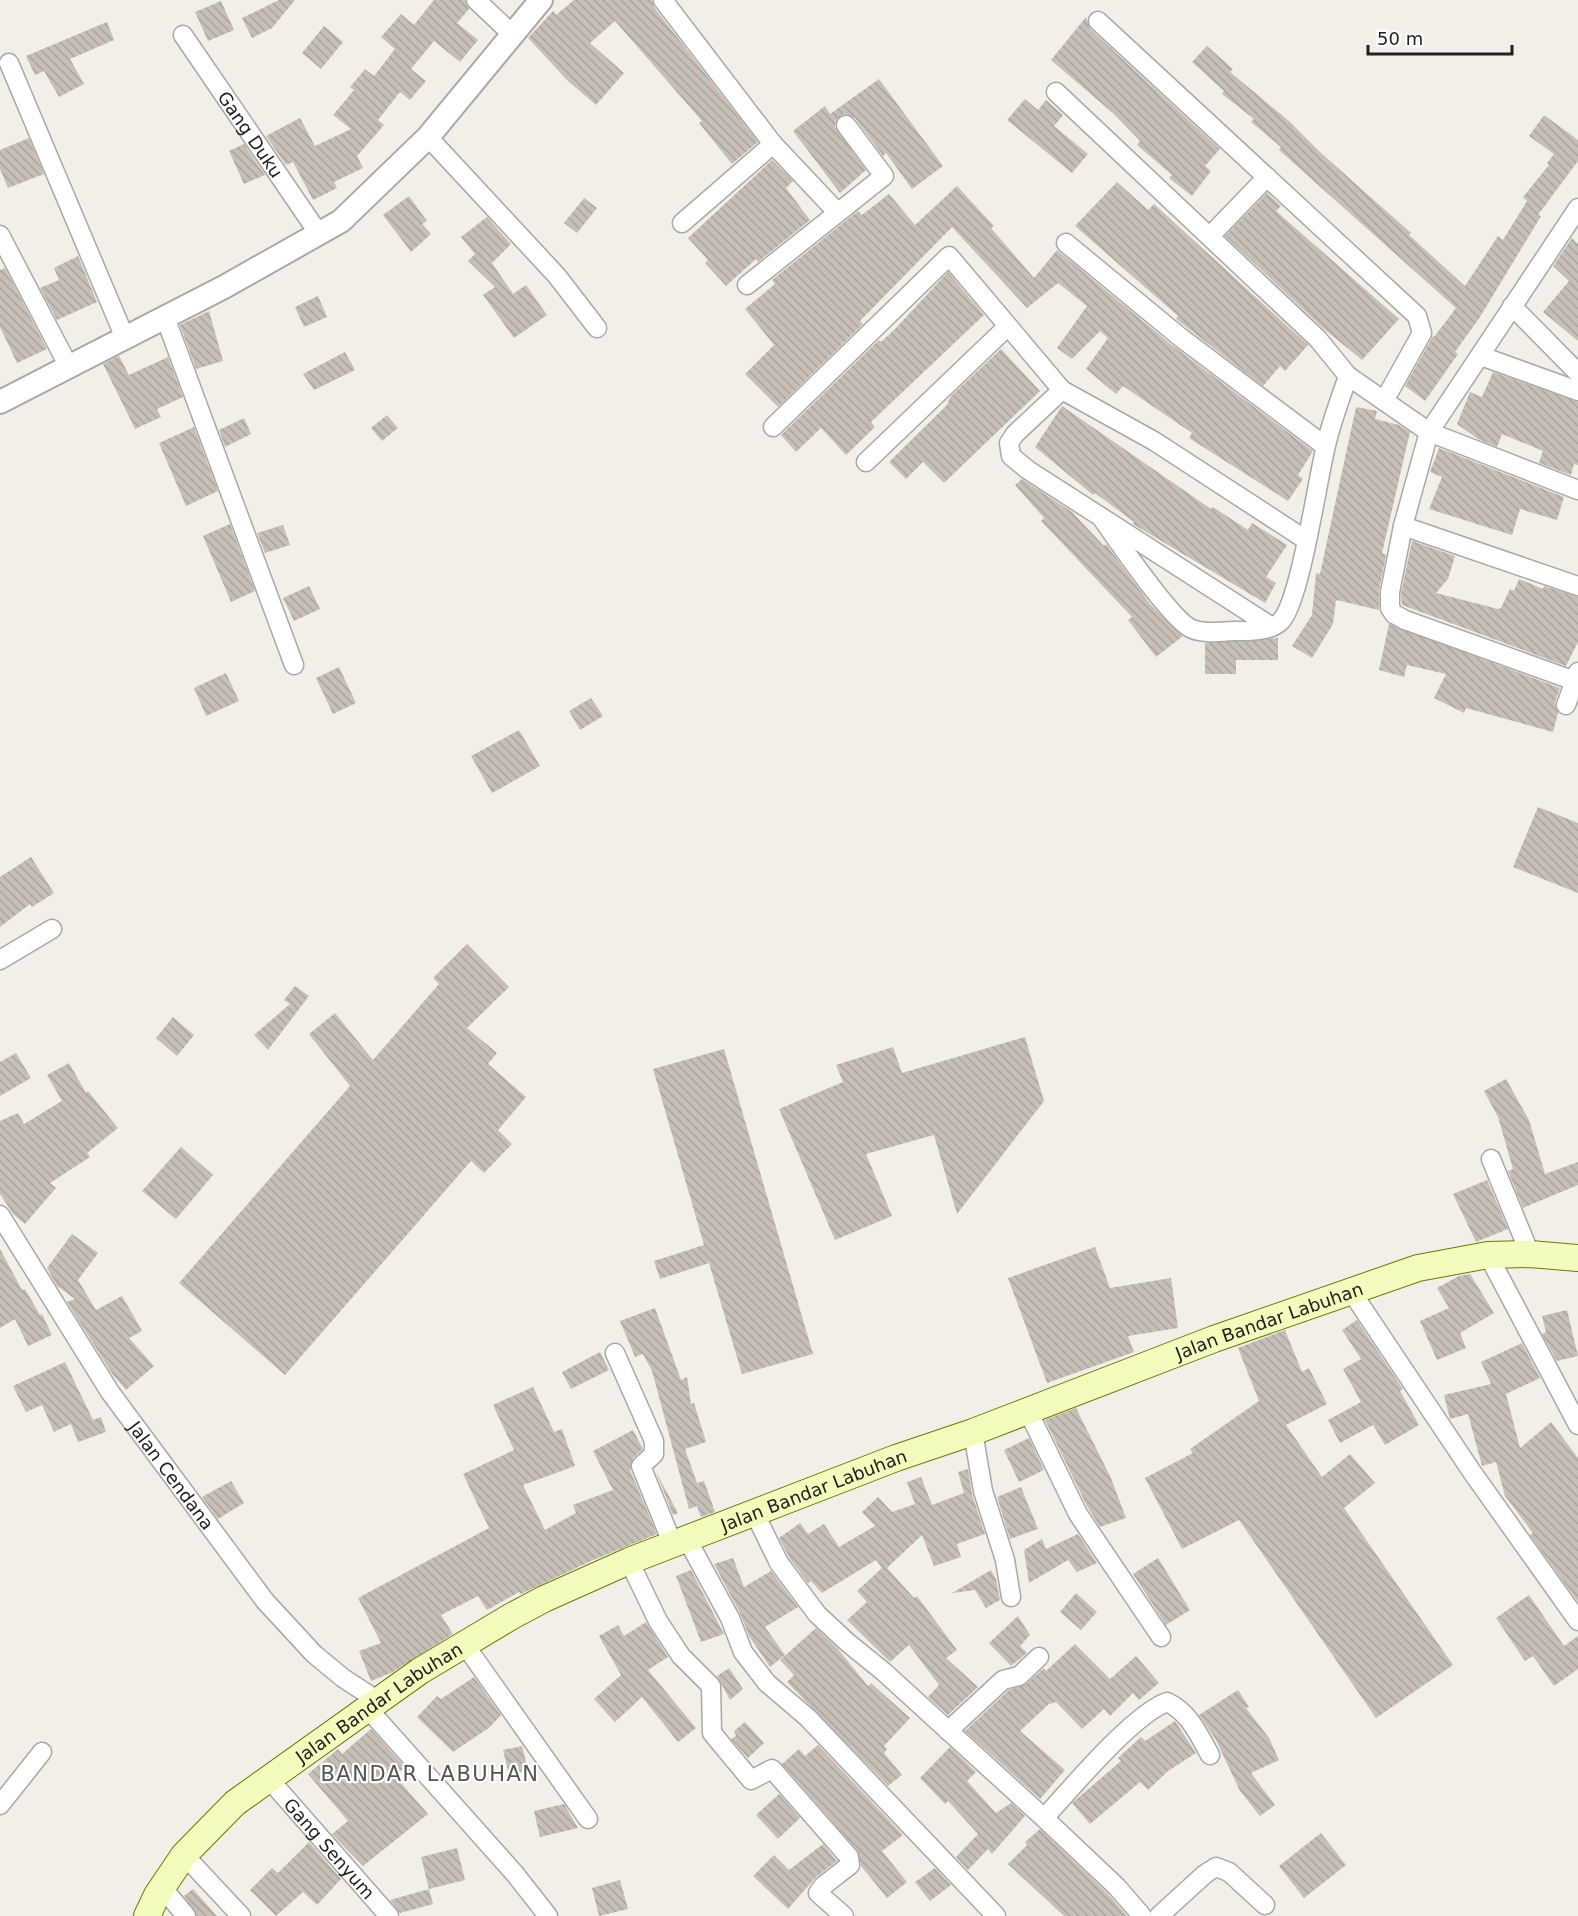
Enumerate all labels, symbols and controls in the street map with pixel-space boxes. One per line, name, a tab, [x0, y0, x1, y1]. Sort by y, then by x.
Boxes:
scale bar	[1368, 18, 1512, 56]
text: 50 m	[1377, 28, 1423, 49]
street label: Gang Duku	[214, 87, 288, 181]
street label: Jalan Bandar Labuhan	[1171, 1277, 1366, 1364]
street label: Jalan Cendana	[124, 1416, 219, 1533]
street label: Jalan Bandar Labuhan	[717, 1445, 909, 1536]
street label: Jalan Bandar Labuhan	[291, 1638, 466, 1768]
district label: BANDAR LABUHAN	[320, 1762, 540, 1786]
street label: Gang Senyum	[280, 1793, 379, 1903]

